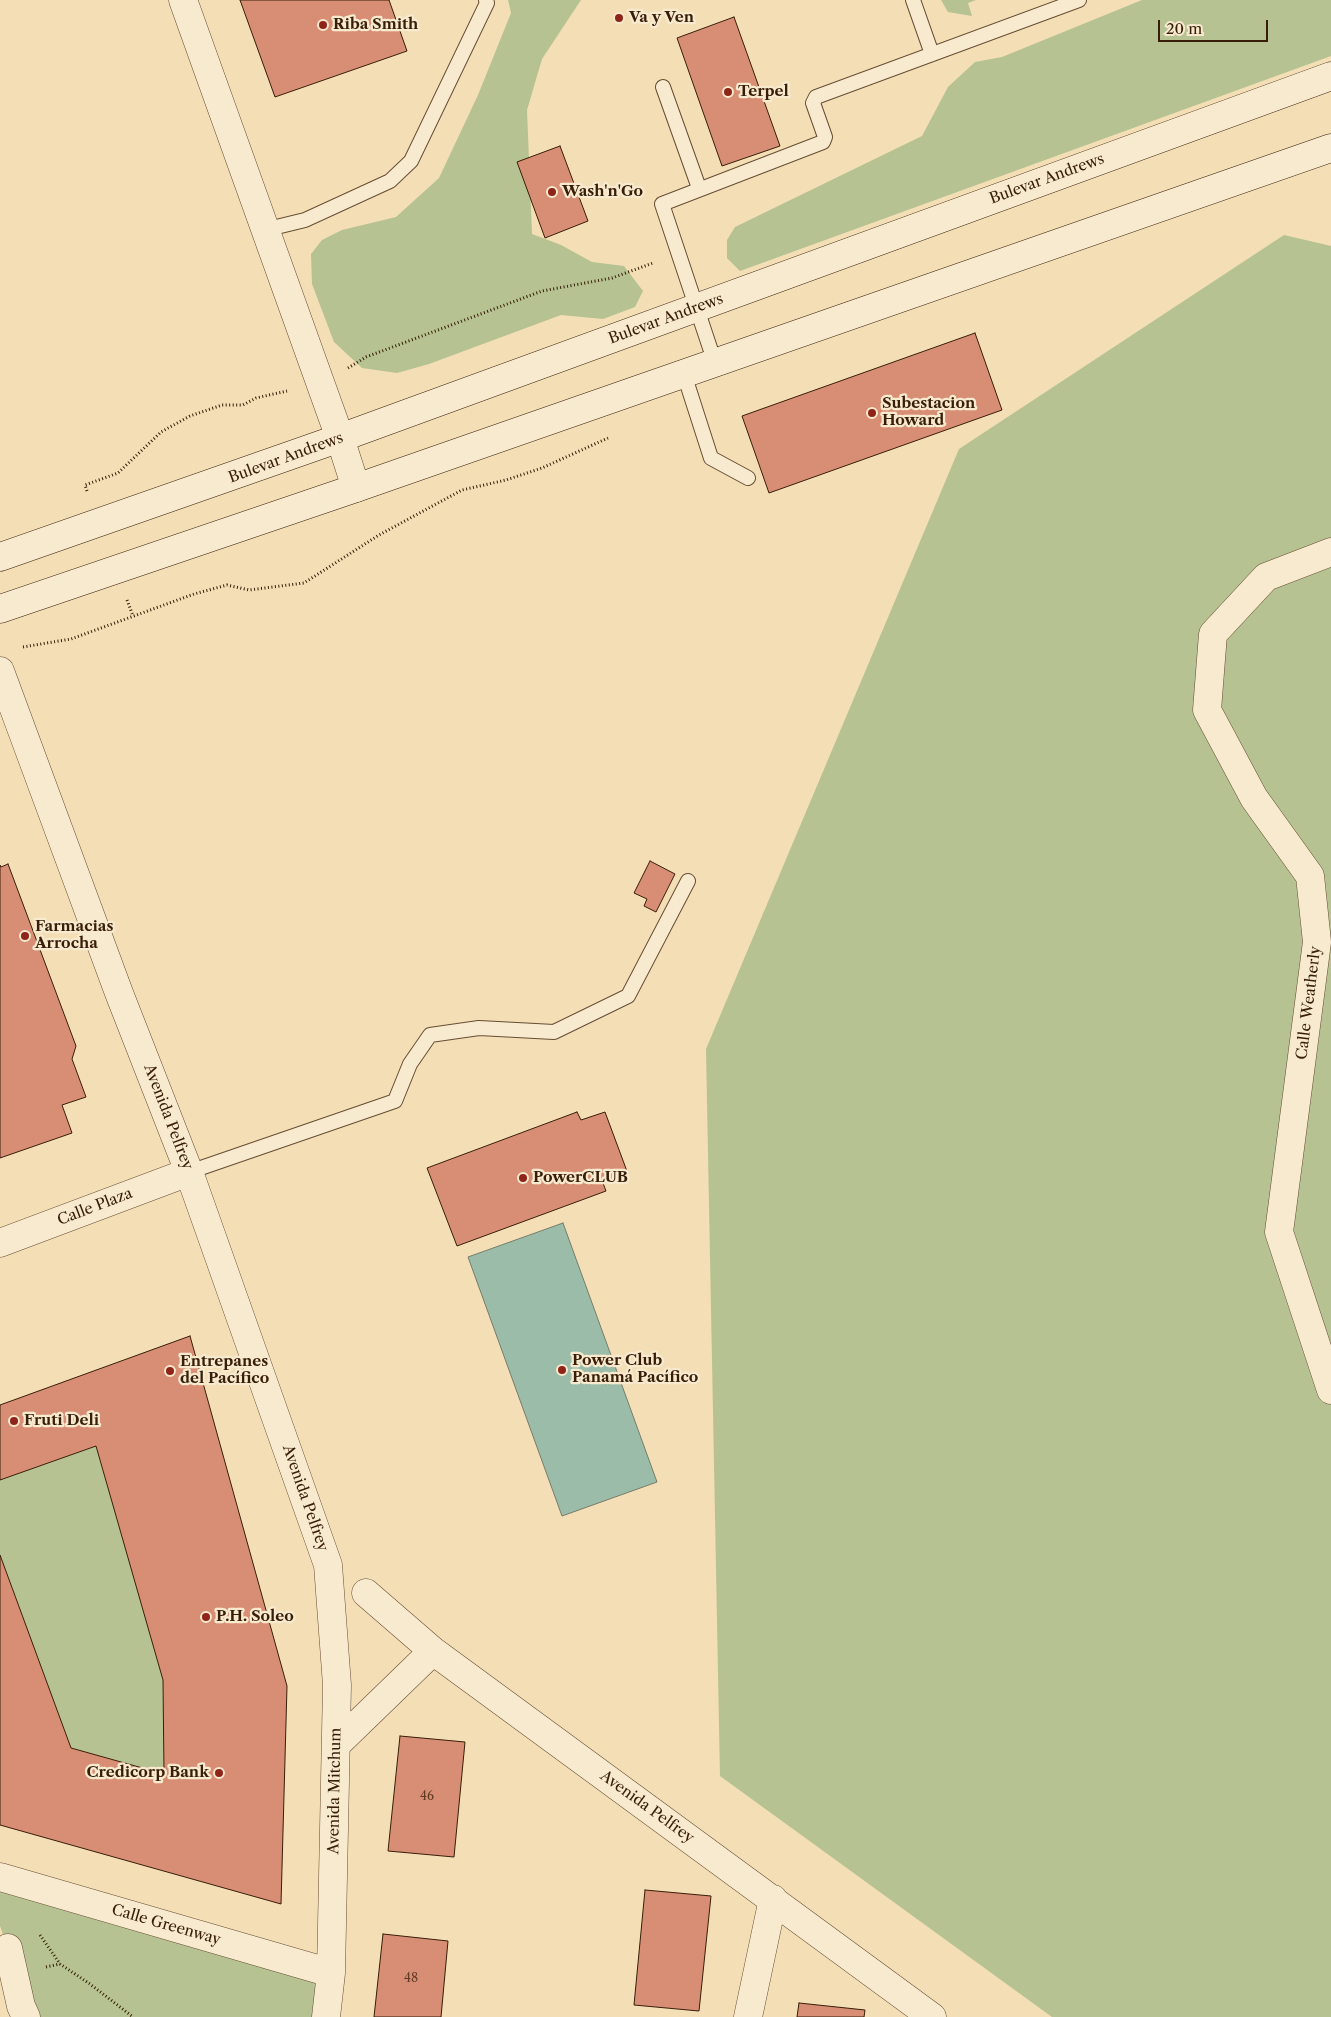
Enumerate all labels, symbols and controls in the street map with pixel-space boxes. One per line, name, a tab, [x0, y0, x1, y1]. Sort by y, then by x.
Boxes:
place label: Va y Ven	[629, 9, 694, 27]
scale bar	[1161, 10, 1271, 42]
marker: Va y Ven	[613, 12, 625, 24]
place label: Riba Smith	[333, 16, 418, 34]
marker: Riba Smith	[317, 19, 329, 31]
text: 20 m	[1166, 19, 1202, 38]
place label: Terpel	[738, 83, 789, 101]
marker: Terpel	[722, 86, 734, 98]
street label: Bulevar Andrews	[987, 150, 1107, 208]
place label: Wash'n'Go	[562, 183, 643, 201]
marker: Wash'n'Go	[546, 186, 558, 198]
street label: Bulevar Andrews	[606, 290, 726, 348]
place label: Subestacion Howard	[882, 395, 975, 430]
marker: Subestacion Howard	[866, 407, 878, 419]
street label: Bulevar Andrews	[226, 429, 346, 487]
place label: Farmacias Arrocha	[35, 918, 113, 953]
marker: Farmacias Arrocha	[19, 930, 31, 942]
street label: Calle Weatherly	[1293, 945, 1325, 1061]
street label: Avenida Pelfrey	[140, 1062, 196, 1172]
place label: PowerCLUB	[533, 1169, 628, 1187]
marker: PowerCLUB	[517, 1172, 529, 1184]
street label: Calle Plaza	[55, 1184, 135, 1230]
place label: Power Club Panamá Pacífico	[572, 1352, 698, 1387]
place label: Entrepanes del Pacífico	[180, 1353, 269, 1388]
marker: Power Club Panamá Pacífico	[556, 1364, 568, 1376]
marker: Entrepanes del Pacífico	[164, 1365, 176, 1377]
place label: Fruti Deli	[24, 1412, 99, 1430]
marker: Fruti Deli	[8, 1415, 20, 1427]
street label: Avenida Pelfrey	[278, 1442, 332, 1554]
place label: P.H. Soleo	[216, 1608, 294, 1626]
marker: P.H. Soleo	[200, 1611, 212, 1623]
street label: Avenida Mitchum	[325, 1727, 345, 1855]
place label: Credicorp Bank	[87, 1764, 209, 1782]
marker: Credicorp Bank	[213, 1767, 225, 1779]
street label: Avenida Pelfrey	[597, 1767, 697, 1847]
house number: 46	[420, 1790, 434, 1804]
street label: Calle Greenway	[109, 1901, 223, 1949]
house number: 48	[404, 1972, 418, 1986]

